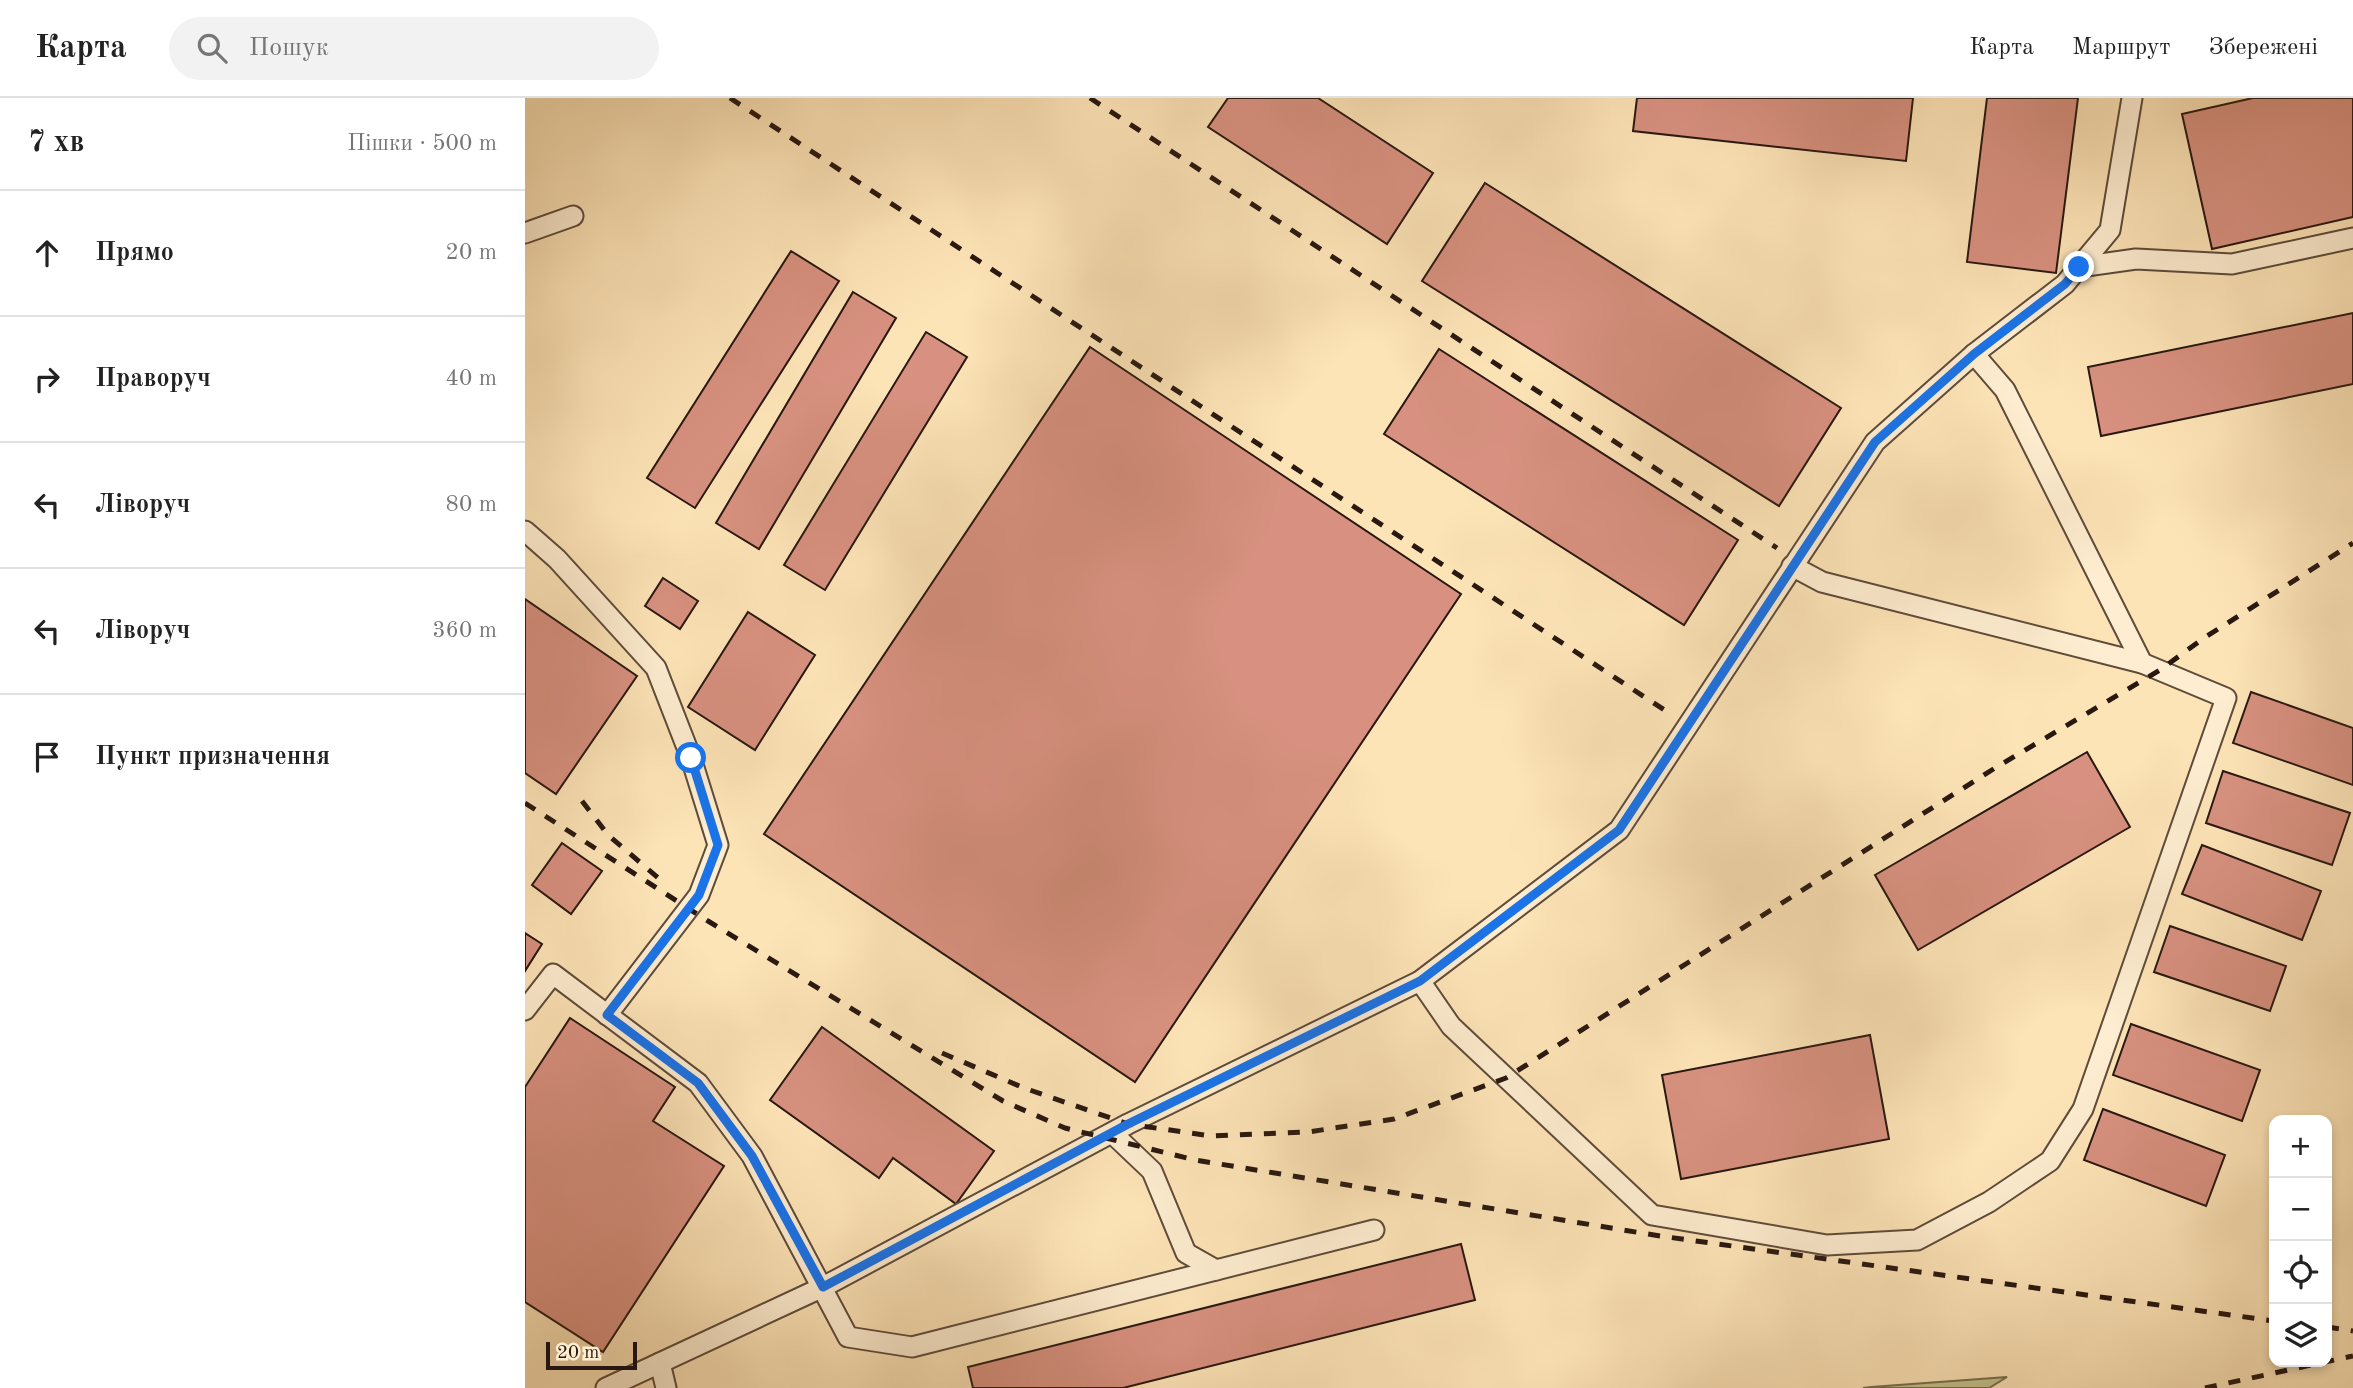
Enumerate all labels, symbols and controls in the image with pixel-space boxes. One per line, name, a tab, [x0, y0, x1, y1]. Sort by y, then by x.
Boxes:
search box	[169, 17, 659, 80]
icon: search	[193, 29, 231, 67]
text: Карта	[35, 32, 127, 65]
text: Пошук	[249, 35, 329, 61]
text: Карта	[1969, 36, 2034, 60]
text: Маршрут	[2072, 36, 2171, 60]
text: Збережені	[2209, 36, 2318, 60]
text: 7 хв	[28, 128, 84, 158]
text: Пішки · 500 m	[347, 132, 497, 155]
icon: ahead	[28, 234, 66, 272]
text: Прямо	[95, 240, 174, 266]
text: 20 m	[446, 241, 497, 264]
route end	[2063, 251, 2094, 282]
icon: right	[28, 360, 66, 398]
text: Праворуч	[95, 366, 211, 392]
text: 40 m	[446, 367, 497, 390]
icon: left	[28, 486, 66, 524]
text: Ліворуч	[95, 492, 190, 518]
text: 80 m	[446, 493, 497, 516]
icon: left	[28, 612, 66, 650]
text: Ліворуч	[95, 618, 190, 644]
text: 360 m	[432, 619, 497, 642]
icon: arrive	[28, 738, 66, 776]
route start	[675, 742, 706, 773]
text: Пункт призначення	[95, 744, 330, 770]
map controls	[2269, 1115, 2332, 1367]
button: +	[2269, 1115, 2332, 1178]
button: −	[2269, 1178, 2332, 1241]
button: locate	[2269, 1241, 2332, 1304]
button: layers	[2269, 1304, 2332, 1367]
scale bar	[546, 1339, 637, 1371]
text: 20 m	[557, 1344, 599, 1363]

